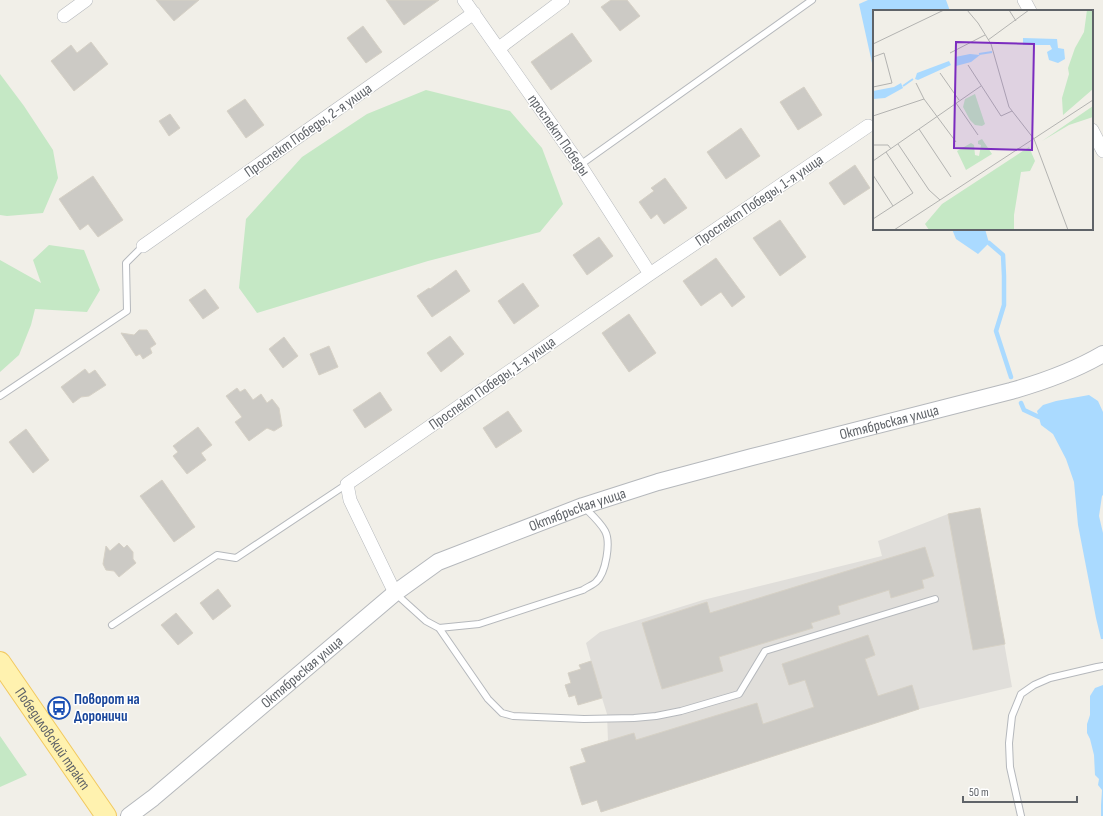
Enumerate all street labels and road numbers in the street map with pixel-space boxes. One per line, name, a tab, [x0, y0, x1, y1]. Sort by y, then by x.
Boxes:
street label: Проспект Победы, 2-я улица	[241, 79, 376, 182]
street label: проспект Победы	[523, 91, 594, 180]
street label: Проспект Победы, 1-я улица	[692, 150, 827, 250]
street label: Проспект Победы, 1-я улица	[425, 332, 560, 434]
street label: Октябрьская улица	[837, 401, 941, 444]
street label: Октябрьская улица	[526, 484, 628, 536]
street label: Октябрьская улица	[257, 632, 347, 712]
street label: Победиловский тракт	[10, 684, 94, 794]

